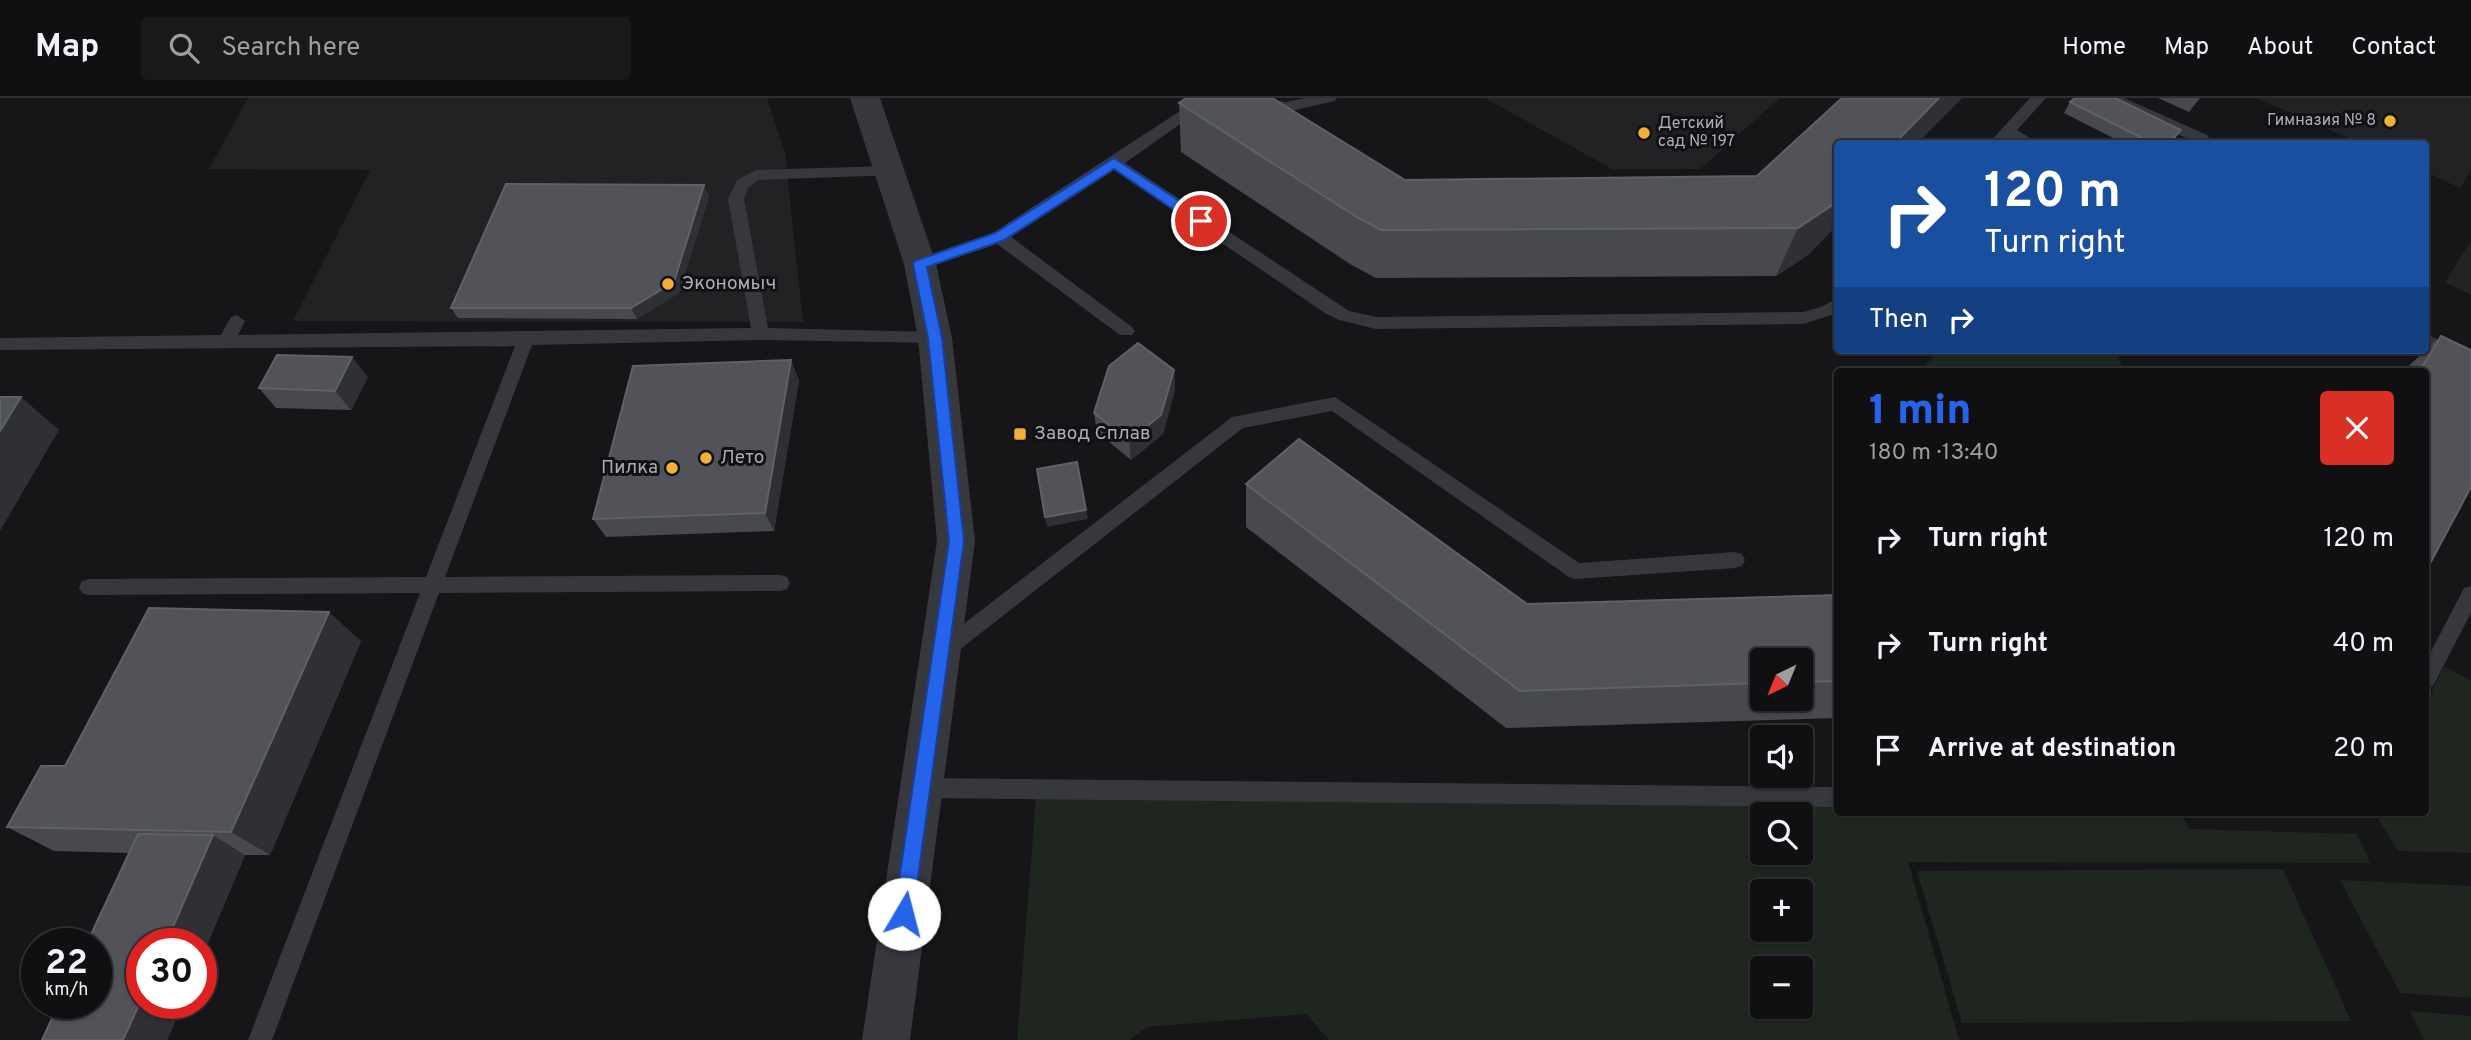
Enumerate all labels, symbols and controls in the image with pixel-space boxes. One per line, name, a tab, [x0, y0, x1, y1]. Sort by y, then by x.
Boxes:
search box	[141, 17, 631, 80]
text: Map	[35, 27, 99, 69]
icon: search	[165, 29, 203, 67]
text: Search here	[221, 32, 360, 65]
text: Home	[2062, 33, 2126, 63]
text: Map	[2164, 33, 2209, 63]
text: About	[2247, 33, 2313, 63]
text: Contact	[2351, 33, 2436, 63]
place label: Гимназия № 8	[2267, 111, 2376, 131]
marker: Гимназия № 8	[2382, 113, 2398, 129]
place label: Детский сад № 197	[1658, 114, 1735, 152]
marker: Детский сад № 197	[1636, 125, 1652, 141]
text: 120 m	[1984, 163, 2121, 225]
icon: right	[1869, 168, 1960, 259]
pin	[1171, 191, 1231, 251]
icon: arrive	[1182, 202, 1220, 240]
text: Turn right	[1984, 224, 2126, 264]
place label: Экономыч	[682, 272, 776, 296]
marker: Экономыч	[660, 276, 676, 292]
icon: right	[1942, 301, 1980, 339]
text: Then	[1869, 304, 1928, 337]
text: 1 min	[1869, 386, 1972, 439]
button: close	[2320, 391, 2394, 465]
place label: Завод Сплав	[1034, 422, 1151, 446]
marker: Завод Сплав	[1012, 426, 1028, 442]
text: 180 m · 13:40	[1869, 439, 1999, 468]
place label: Лето	[720, 446, 764, 470]
marker: Лето	[698, 450, 714, 466]
place label: Пилка	[601, 456, 658, 480]
marker: Пилка	[664, 460, 680, 476]
icon: right	[1869, 521, 1907, 559]
text: Turn right	[1928, 523, 2048, 556]
text: 120 m	[2324, 523, 2394, 556]
icon: right	[1869, 626, 1907, 664]
text: Turn right	[1928, 628, 2048, 661]
text: 40 m	[2333, 628, 2394, 661]
north arrow	[1750, 648, 1813, 710]
map controls	[1750, 648, 1813, 1019]
button: sound	[1750, 725, 1813, 788]
icon: arrive	[1869, 731, 1907, 769]
text: Arrive at destination	[1928, 733, 2176, 766]
text: 20 m	[2333, 733, 2394, 766]
button: search	[1750, 802, 1813, 865]
position arrow	[867, 877, 941, 951]
button: +	[1750, 879, 1813, 942]
speed limit sign: 30	[126, 928, 217, 1019]
text: 22	[45, 942, 88, 986]
button: −	[1750, 956, 1813, 1019]
text: km/h	[45, 979, 88, 1002]

